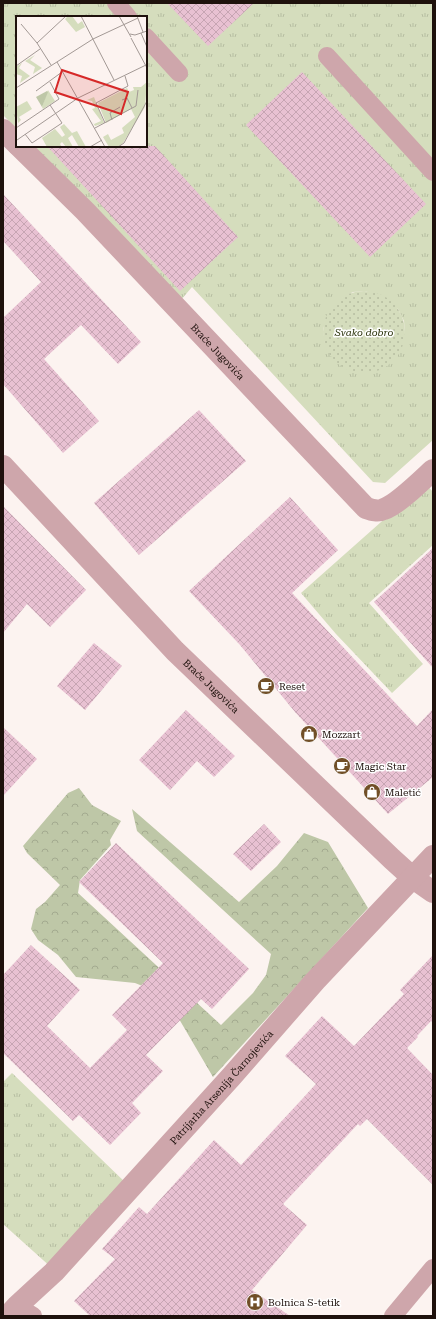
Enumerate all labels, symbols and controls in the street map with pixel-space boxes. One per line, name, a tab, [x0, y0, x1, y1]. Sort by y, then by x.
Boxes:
inset map	[16, 16, 147, 147]
street label: Braće Jugovića	[189, 322, 247, 382]
park label: Svako dobro	[334, 327, 393, 338]
street label: Braće Jugovića	[181, 657, 242, 716]
cafe icon: Reset	[256, 676, 276, 696]
place label: Reset	[279, 681, 305, 692]
shop icon: Mozzart	[299, 724, 319, 744]
place label: Mozzart	[322, 729, 361, 740]
cafe icon: Magic Star	[332, 756, 352, 776]
place label: Magic Star	[355, 761, 406, 772]
shop icon: Maletić	[362, 782, 382, 802]
place label: Maletić	[385, 787, 421, 798]
street label: Patrijarha Arsenija Čarnojevića	[168, 1028, 276, 1147]
hospital icon: Bolnica S-tetik	[245, 1292, 265, 1312]
place label: Bolnica S-tetik	[268, 1297, 341, 1308]

